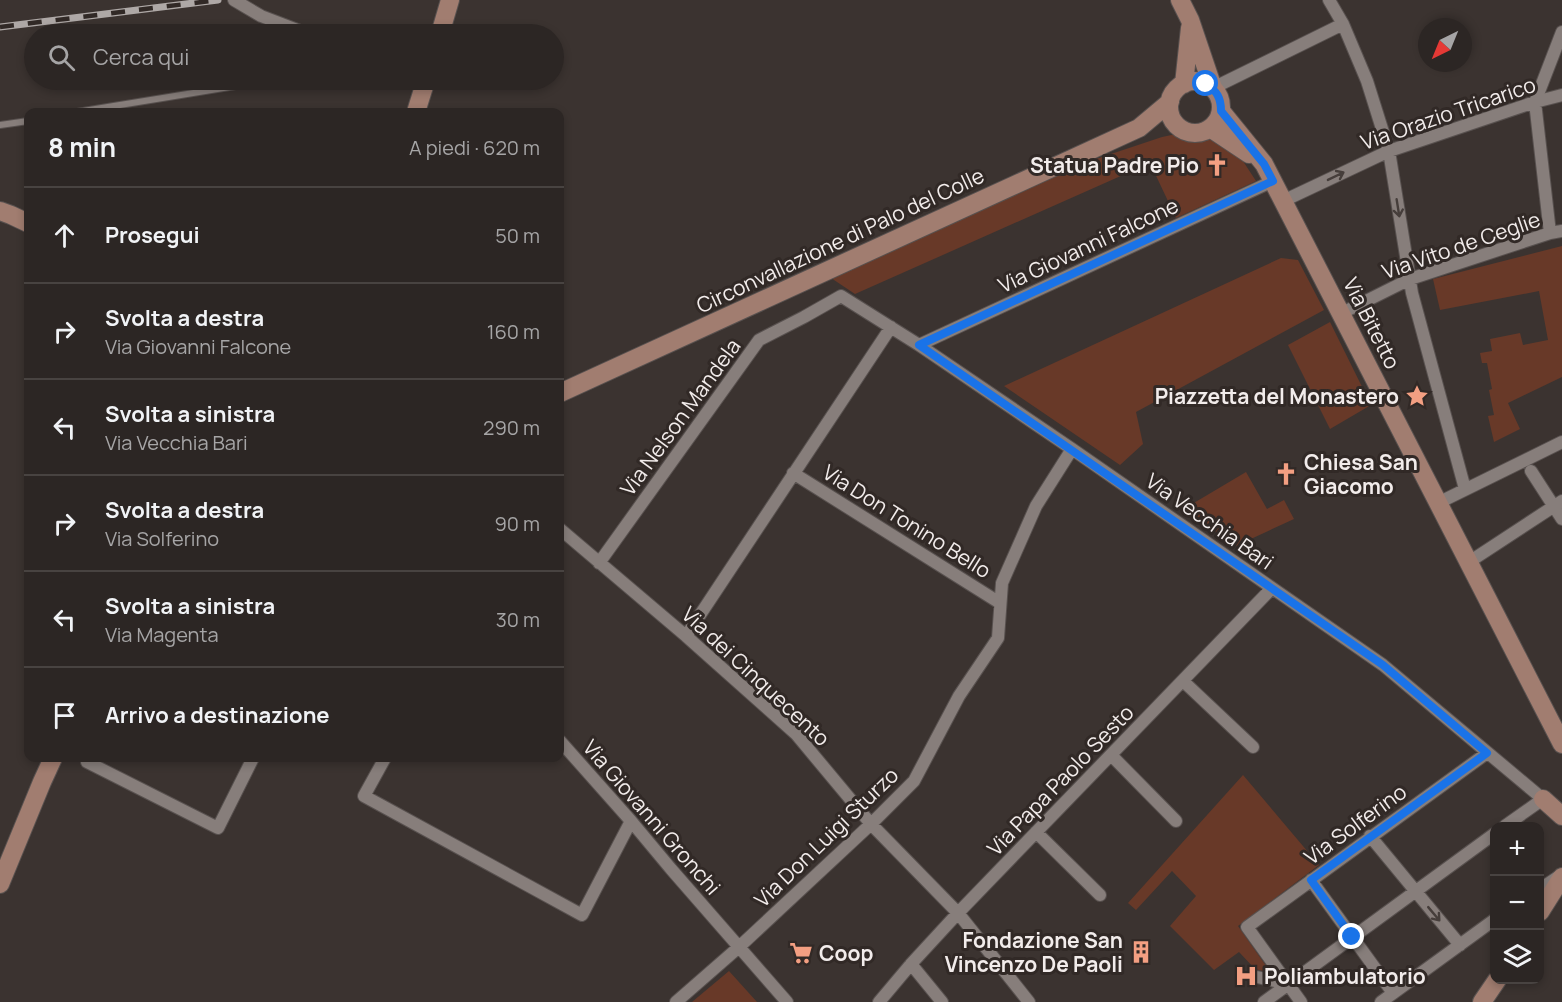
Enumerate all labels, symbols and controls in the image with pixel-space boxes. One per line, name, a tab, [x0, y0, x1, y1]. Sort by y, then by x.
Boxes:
north arrow	[1418, 18, 1472, 72]
search box	[24, 24, 564, 90]
icon: search	[45, 41, 78, 74]
text: Cerca qui	[93, 42, 189, 72]
route start	[1192, 70, 1218, 96]
street label: Via Orazio Tricarico	[1357, 70, 1539, 156]
text: 8 min	[48, 129, 116, 165]
text: A piedi · 620 m	[409, 134, 540, 161]
place label: Statua Padre Pio	[1030, 151, 1199, 179]
church icon: Statua Padre Pio	[1204, 152, 1230, 178]
street label: Circonvallazione di Palo del Colle	[692, 161, 988, 319]
one-way arrow	[1326, 170, 1344, 181]
street label: Via Giovanni Falcone	[993, 191, 1183, 299]
one-way arrow	[1393, 198, 1404, 218]
street label: Via Vito de Ceglie	[1378, 205, 1544, 285]
icon: ahead	[48, 219, 81, 252]
text: Prosegui	[105, 220, 200, 250]
text: 50 m	[495, 222, 540, 249]
street label: Via Bitetto	[1337, 273, 1407, 373]
text: Svolta a destra	[105, 303, 264, 333]
icon: right	[48, 315, 81, 348]
text: 160 m	[487, 318, 540, 345]
text: Via Giovanni Falcone	[105, 333, 291, 360]
street label: Via Nelson Mandela	[614, 333, 746, 501]
place label: Piazzetta del Monastero	[1155, 382, 1399, 410]
place icon: Piazzetta del Monastero	[1404, 383, 1430, 409]
text: Svolta a sinistra	[105, 399, 275, 429]
icon: left	[48, 411, 81, 444]
text: 290 m	[483, 414, 540, 441]
text: Via Vecchia Bari	[105, 429, 248, 456]
place label: Chiesa San Giacomo	[1304, 448, 1418, 500]
street label: Via Don Tonino Bello	[818, 458, 996, 584]
church icon: Chiesa San Giacomo	[1273, 461, 1299, 487]
street label: Via Vecchia Bari	[1141, 467, 1279, 575]
text: Svolta a destra	[105, 495, 264, 525]
icon: right	[48, 507, 81, 540]
text: 90 m	[494, 510, 540, 537]
text: Via Solferino	[105, 525, 219, 552]
text: Svolta a sinistra	[105, 591, 275, 621]
street label: Via dei Cinquecento	[676, 600, 836, 752]
icon: left	[48, 603, 81, 636]
text: 30 m	[496, 606, 540, 633]
text: Via Magenta	[105, 621, 219, 648]
street label: Via Papa Paolo Sesto	[981, 698, 1139, 862]
icon: arrive	[48, 699, 81, 732]
text: Arrivo a destinazione	[105, 700, 329, 730]
street label: Via Giovanni Gronchi	[577, 734, 727, 900]
street label: Via Don Luigi Sturzo	[748, 761, 904, 913]
street label: Via Solferino	[1298, 777, 1412, 871]
map controls	[1490, 822, 1544, 984]
button: +	[1490, 822, 1544, 876]
button: −	[1490, 876, 1544, 930]
one-way arrow	[1427, 906, 1441, 921]
route end	[1338, 923, 1364, 949]
place label: Fondazione San Vincenzo De Paoli	[945, 926, 1123, 978]
button: layers	[1490, 930, 1544, 984]
place label: Coop	[819, 939, 873, 967]
building icon: Fondazione San Vincenzo De Paoli	[1128, 939, 1154, 965]
supermarket icon: Coop	[788, 940, 814, 966]
place label: Poliambulatorio	[1264, 962, 1426, 990]
hospital icon: Poliambulatorio	[1233, 963, 1259, 989]

